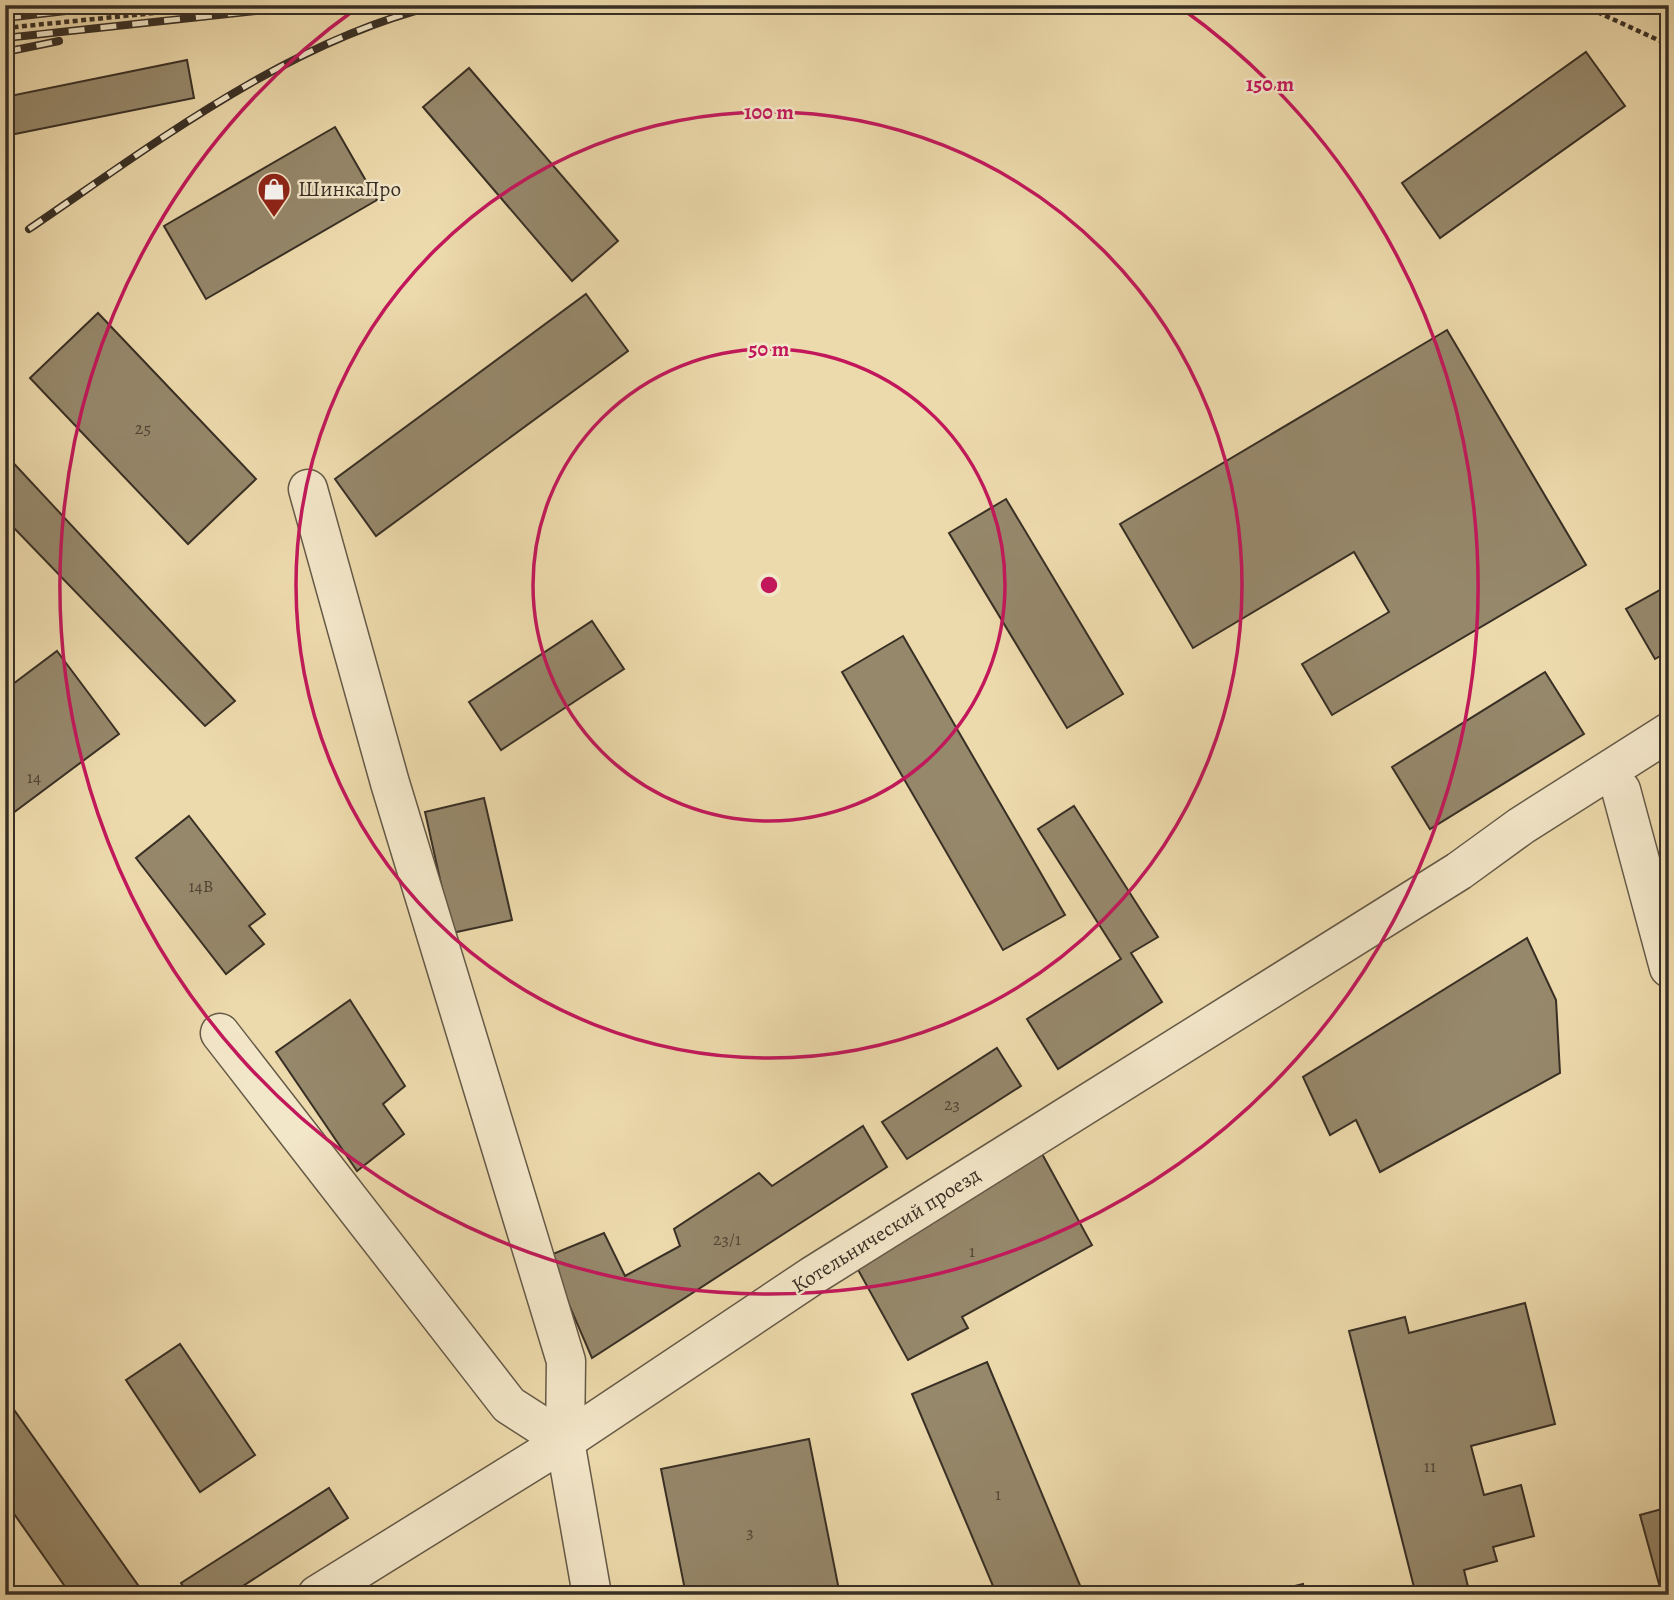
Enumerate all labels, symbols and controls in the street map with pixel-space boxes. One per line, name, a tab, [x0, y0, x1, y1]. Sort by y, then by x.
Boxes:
text: 150 m	[1246, 70, 1295, 98]
text: 100 m	[744, 98, 794, 126]
shop icon: ШинкаПро	[255, 170, 293, 219]
place label: ШинкаПро	[298, 175, 401, 203]
text: 50 m	[749, 335, 790, 363]
house number: 25	[135, 416, 151, 440]
centre of rings	[757, 573, 781, 597]
house number: 14	[27, 765, 41, 789]
house number: 14В	[188, 874, 214, 898]
house number: 23	[944, 1092, 960, 1116]
street label: Котельнический проезд	[786, 1161, 986, 1299]
house number: 23/1	[713, 1227, 741, 1251]
house number: 1	[969, 1239, 975, 1263]
house number: 11	[1424, 1454, 1436, 1478]
house number: 1	[995, 1482, 1001, 1506]
house number: 3	[746, 1520, 754, 1544]

